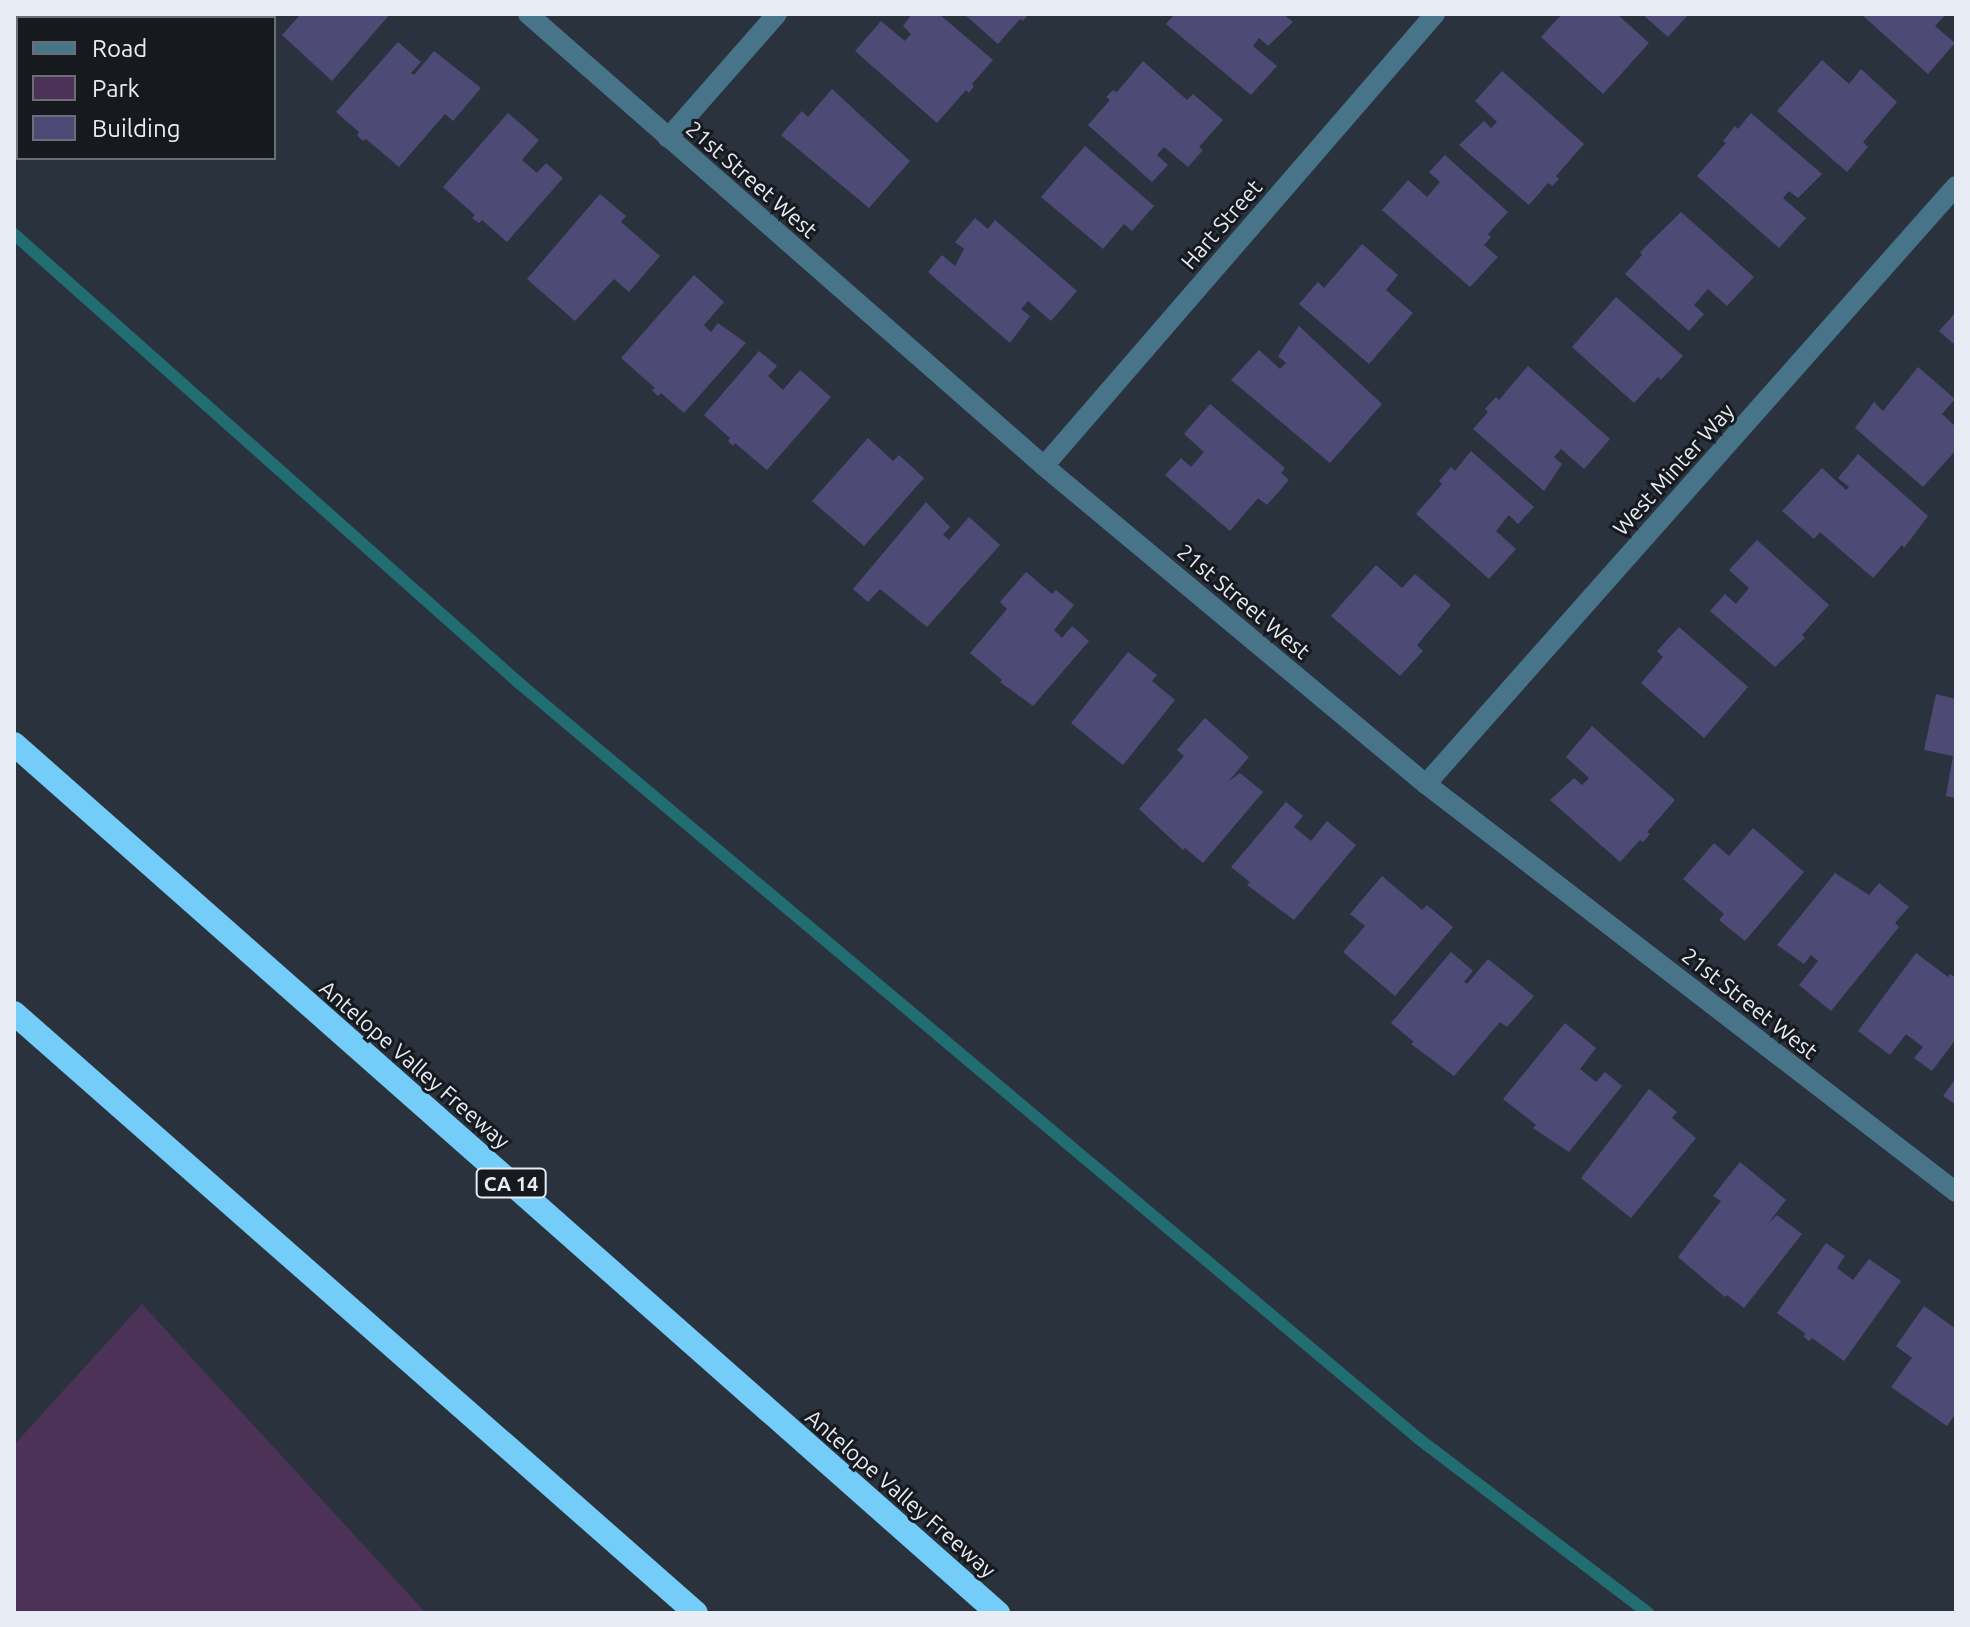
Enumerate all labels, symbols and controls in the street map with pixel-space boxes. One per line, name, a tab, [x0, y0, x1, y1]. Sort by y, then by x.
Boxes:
legend	[16, 16, 276, 160]
text: Road	[92, 35, 147, 62]
text: Park	[92, 75, 140, 102]
text: Building	[92, 115, 180, 142]
street label: 21st Street West	[681, 115, 823, 243]
street label: Hart Street	[1175, 174, 1267, 274]
street label: West Minter Way	[1607, 398, 1739, 540]
street label: 21st Street West	[1172, 538, 1316, 664]
street label: 21st Street West	[1677, 942, 1823, 1064]
street label: Antelope Valley Freeway	[315, 974, 515, 1154]
road number: CA 14	[475, 1167, 547, 1199]
street label: Antelope Valley Freeway	[801, 1403, 1001, 1583]

